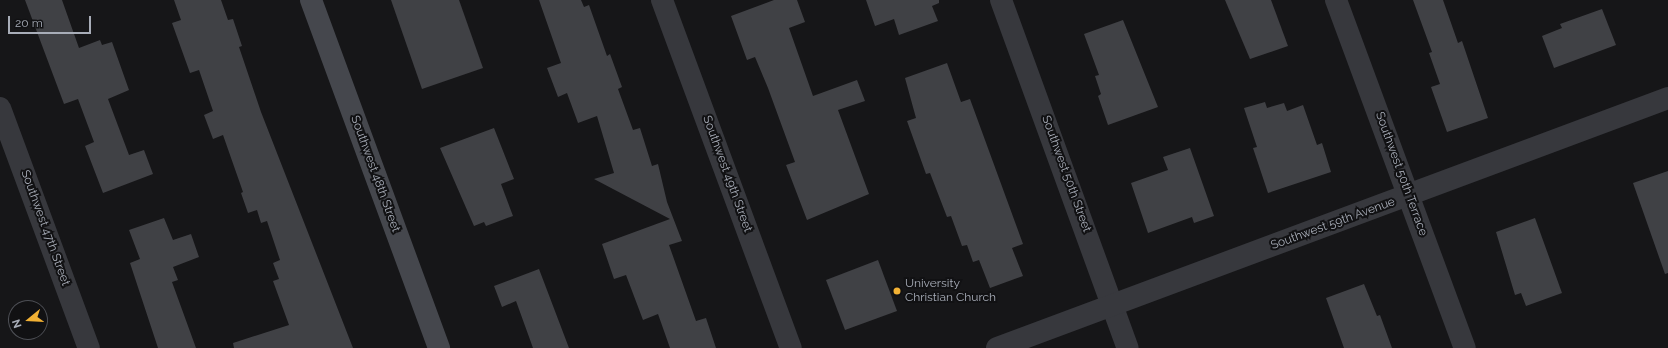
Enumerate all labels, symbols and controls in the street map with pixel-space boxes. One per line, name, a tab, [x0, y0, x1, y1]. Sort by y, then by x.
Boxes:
scale bar	[10, 8, 93, 34]
text: 20 m	[15, 16, 43, 30]
street label: Southwest 50th Terrace	[1372, 110, 1430, 238]
street label: Southwest 48th Street	[347, 114, 403, 234]
street label: Southwest 49th Street	[699, 114, 755, 234]
street label: Southwest 50th Street	[1038, 114, 1094, 234]
street label: Southwest 47th Street	[17, 168, 73, 288]
street label: Southwest 59th Avenue	[1269, 195, 1397, 253]
place label: University Christian Church	[905, 277, 996, 305]
marker: University Christian Church	[892, 286, 902, 296]
north arrow	[8, 300, 48, 340]
text: N	[10, 318, 25, 330]

